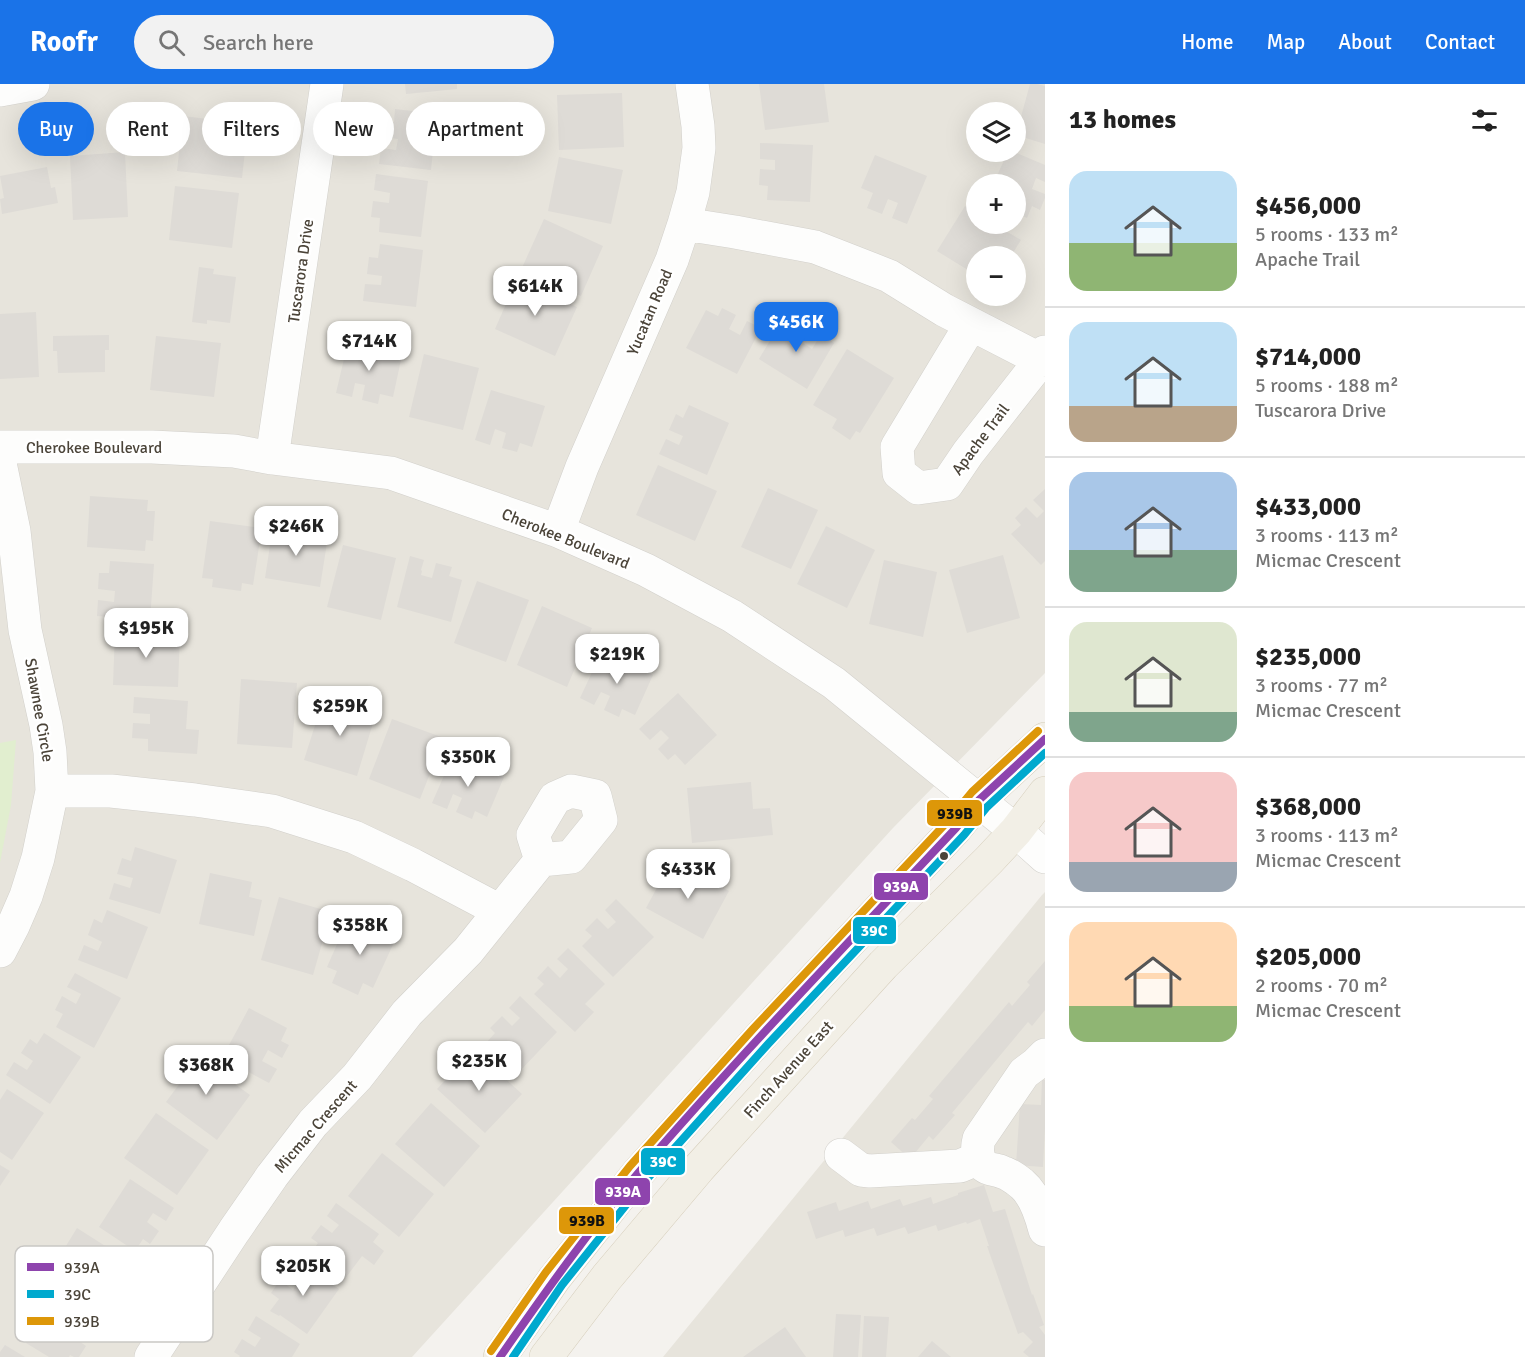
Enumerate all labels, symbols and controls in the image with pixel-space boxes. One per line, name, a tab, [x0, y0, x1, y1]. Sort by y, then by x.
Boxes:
search box	[134, 15, 554, 69]
text: Roofr	[30, 25, 98, 59]
icon: search	[155, 26, 188, 59]
text: Search here	[203, 29, 314, 56]
text: Home	[1181, 29, 1234, 55]
text: Map	[1267, 29, 1305, 55]
text: About	[1338, 29, 1392, 55]
text: Contact	[1425, 29, 1495, 55]
chip: Buy	[18, 102, 94, 156]
chip: Rent	[106, 102, 190, 156]
chip: Filters	[202, 102, 301, 156]
chip: New	[313, 102, 394, 156]
chip: Apartment	[406, 102, 545, 156]
map controls	[966, 102, 1026, 306]
button: layers	[966, 102, 1026, 162]
text: 13 homes	[1069, 104, 1176, 136]
icon: filters	[1468, 104, 1501, 137]
button: +	[966, 174, 1026, 234]
text: $456,000	[1255, 190, 1361, 222]
icon: home	[1117, 195, 1189, 267]
street label: Tuscarora Drive	[284, 218, 318, 325]
text: 5 rooms · 133 m²	[1255, 222, 1399, 247]
button: −	[966, 246, 1026, 306]
text: Apache Trail	[1255, 247, 1360, 272]
pin: $614K	[493, 266, 577, 317]
street label: Yucatan Road	[623, 266, 677, 359]
text: $614K	[507, 273, 563, 298]
pin: $456K	[754, 302, 838, 353]
text: $456K	[768, 309, 824, 334]
pin: $714K	[327, 321, 411, 372]
text: $714K	[341, 328, 397, 353]
text: $714,000	[1255, 341, 1361, 373]
icon: home	[1117, 346, 1189, 418]
text: 5 rooms · 188 m²	[1255, 373, 1399, 398]
text: Tuscarora Drive	[1255, 398, 1386, 423]
street label: Apache Trail	[947, 400, 1014, 479]
street label: Cherokee Boulevard	[26, 438, 162, 458]
text: $433,000	[1255, 491, 1361, 523]
icon: home	[1117, 496, 1189, 568]
street label: Cherokee Boulevard	[499, 504, 633, 574]
pin: $246K	[254, 506, 338, 557]
text: $246K	[268, 513, 324, 538]
text: 3 rooms · 113 m²	[1255, 523, 1399, 548]
text: Micmac Crescent	[1255, 548, 1401, 573]
pin: $195K	[104, 608, 188, 659]
text: $195K	[118, 615, 174, 640]
pin: $219K	[575, 634, 659, 685]
text: $219K	[589, 641, 645, 666]
text: $235,000	[1255, 641, 1361, 673]
icon: home	[1117, 646, 1189, 718]
street label: Shawnee Circle	[20, 657, 58, 764]
text: 3 rooms · 77 m²	[1255, 673, 1388, 698]
pin: $259K	[298, 686, 382, 737]
text: $259K	[312, 693, 368, 718]
text: Micmac Crescent	[1255, 698, 1401, 723]
pin: $350K	[426, 737, 510, 788]
text: $350K	[440, 744, 496, 769]
text: $368,000	[1255, 791, 1361, 823]
icon: home	[1117, 796, 1189, 868]
line badge: 939B	[926, 799, 983, 827]
text: 939B	[937, 804, 973, 824]
text: 3 rooms · 113 m²	[1255, 823, 1399, 848]
text: Micmac Crescent	[1255, 848, 1401, 873]
pin: $433K	[646, 849, 730, 900]
unlabelled marker	[938, 850, 950, 862]
text: $433K	[660, 856, 716, 881]
line badge: 939A	[873, 872, 929, 901]
text: 939A	[883, 877, 920, 897]
pin: $358K	[318, 905, 402, 956]
text: $358K	[332, 912, 388, 937]
line badge: 39C	[852, 916, 897, 945]
text: 39C	[860, 921, 888, 941]
text: $205,000	[1255, 941, 1361, 973]
icon: home	[1117, 946, 1189, 1018]
text: 2 rooms · 70 m²	[1255, 973, 1388, 998]
text: Micmac Crescent	[1255, 998, 1401, 1023]
street label: Finch Avenue East	[740, 1016, 838, 1123]
pin: $235K	[437, 1041, 521, 1092]
pin: $368K	[164, 1045, 248, 1096]
text: $235K	[451, 1048, 507, 1073]
text: $368K	[178, 1052, 234, 1077]
street label: Micmac Crescent	[270, 1076, 362, 1177]
line badge: 39C	[640, 1147, 686, 1176]
text: 39C	[649, 1152, 677, 1172]
line badge: 939A	[594, 1177, 651, 1206]
text: 939A	[605, 1182, 642, 1202]
line badge: 939B	[558, 1206, 615, 1235]
text: 939B	[569, 1211, 605, 1231]
legend	[15, 1246, 213, 1342]
pin: $205K	[261, 1246, 345, 1297]
text: $205K	[275, 1253, 331, 1278]
text: 939A	[64, 1258, 100, 1278]
text: 39C	[64, 1285, 91, 1305]
text: 939B	[64, 1312, 100, 1332]

